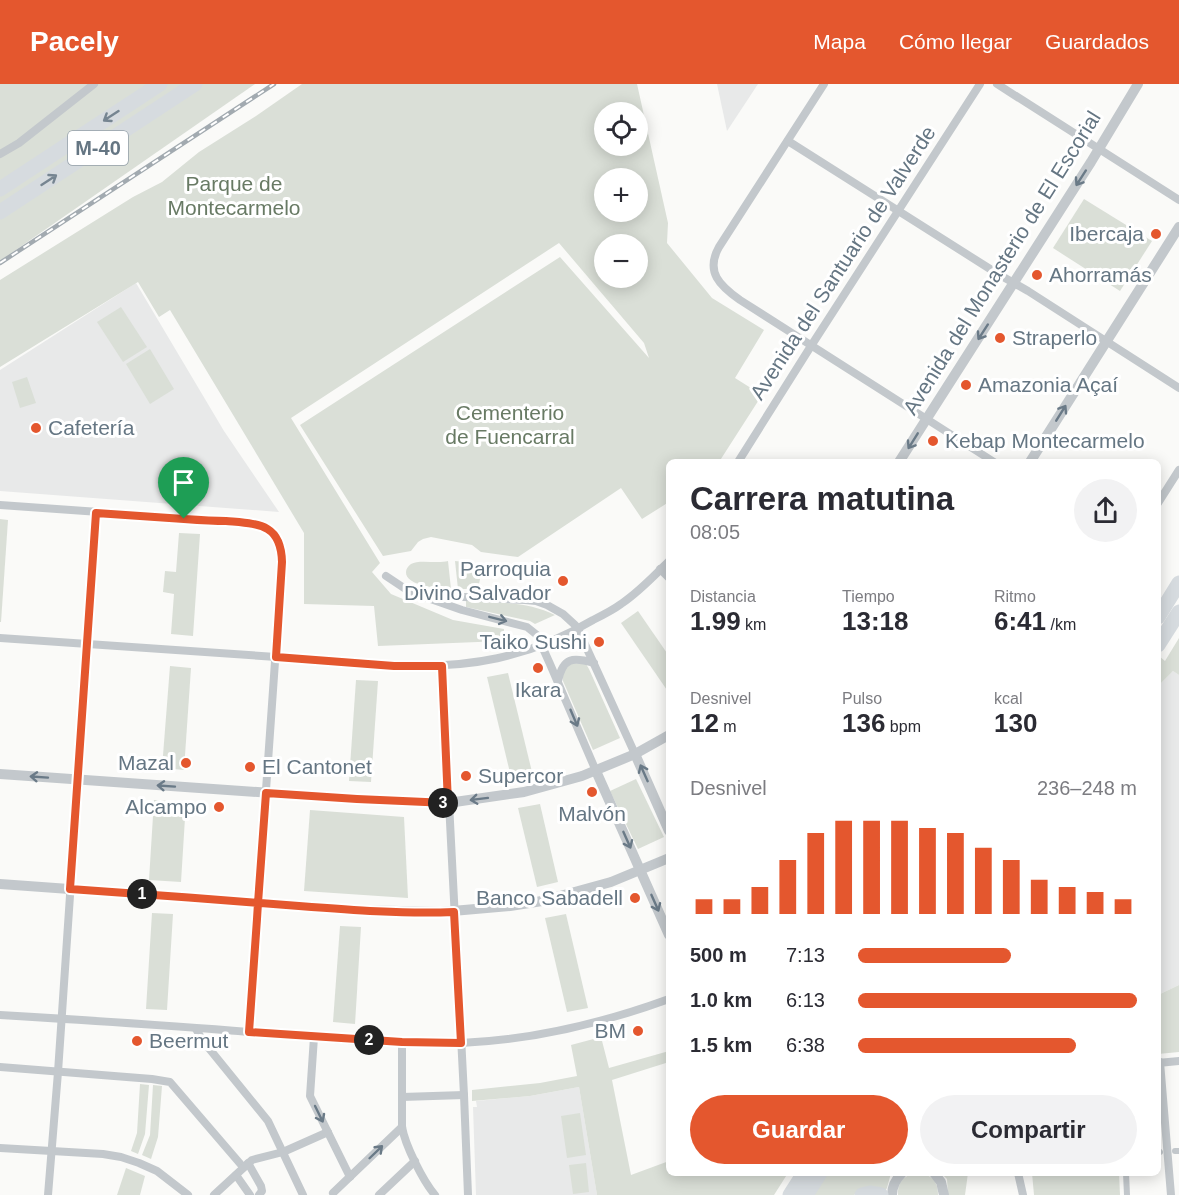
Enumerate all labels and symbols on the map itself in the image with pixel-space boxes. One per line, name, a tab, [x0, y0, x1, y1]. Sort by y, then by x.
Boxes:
street label: Avenida del Monasterio de El Escorial	[898, 107, 1105, 419]
one-way arrow	[103, 110, 120, 122]
street label: Avenida del Santuario de Valverde	[745, 122, 940, 404]
road number: M-40	[68, 131, 128, 165]
one-way arrow	[1074, 169, 1086, 186]
park label: Parque de Montecarmelo	[167, 172, 301, 219]
one-way arrow	[40, 173, 57, 185]
place label: Ibercaja	[1069, 222, 1144, 245]
marker: Ibercaja	[1149, 227, 1163, 241]
place label: Ahorramás	[1049, 263, 1152, 286]
marker: Ahorramás	[1030, 268, 1044, 282]
one-way arrow	[977, 323, 989, 340]
place label: Straperlo	[1012, 326, 1097, 349]
marker: Straperlo	[993, 331, 1007, 345]
place label: Amazonia Açaí	[978, 373, 1118, 396]
marker: Amazonia Açaí	[959, 378, 973, 392]
park label: Cementerio de Fuencarral	[445, 401, 575, 448]
one-way arrow	[1056, 405, 1068, 422]
place label: Cafetería	[48, 416, 135, 439]
marker: Cafetería	[29, 421, 43, 435]
place label: Kebap Montecarmelo	[945, 429, 1145, 452]
one-way arrow	[906, 432, 919, 449]
marker: Kebap Montecarmelo	[926, 434, 940, 448]
pin	[158, 457, 209, 519]
place label: Parroquia Divino Salvador	[404, 557, 551, 604]
marker: Parroquia Divino Salvador	[556, 574, 570, 588]
one-way arrow	[488, 614, 507, 626]
place label: Taiko Sushi	[480, 630, 587, 653]
marker: Taiko Sushi	[592, 635, 606, 649]
marker: Ikara	[531, 661, 545, 675]
place label: Ikara	[515, 678, 562, 701]
one-way arrow	[568, 708, 580, 726]
place label: Mazal	[118, 751, 174, 774]
place label: El Cantonet	[262, 755, 372, 778]
marker: Mazal	[179, 756, 193, 770]
marker: El Cantonet	[243, 760, 257, 774]
place label: Supercor	[478, 764, 563, 787]
one-way arrow	[637, 765, 649, 783]
marker: Supercor	[459, 769, 473, 783]
one-way arrow	[30, 771, 50, 782]
one-way arrow	[156, 780, 176, 791]
marker: Malvón	[585, 785, 599, 799]
pin: 3	[428, 788, 458, 818]
one-way arrow	[469, 794, 489, 805]
place label: Alcampo	[125, 795, 207, 818]
marker: Alcampo	[212, 800, 226, 814]
place label: Malvón	[558, 802, 626, 825]
one-way arrow	[622, 830, 633, 848]
pin: 1	[127, 879, 157, 909]
place label: Banco Sabadell	[476, 886, 623, 909]
marker: Banco Sabadell	[628, 891, 642, 905]
one-way arrow	[649, 893, 661, 911]
place label: BM	[595, 1019, 626, 1042]
marker: BM	[631, 1024, 645, 1038]
pin: 2	[354, 1025, 384, 1055]
place label: Beermut	[149, 1029, 229, 1052]
marker: Beermut	[130, 1034, 144, 1048]
one-way arrow	[313, 1105, 325, 1123]
one-way arrow	[368, 1145, 383, 1159]

